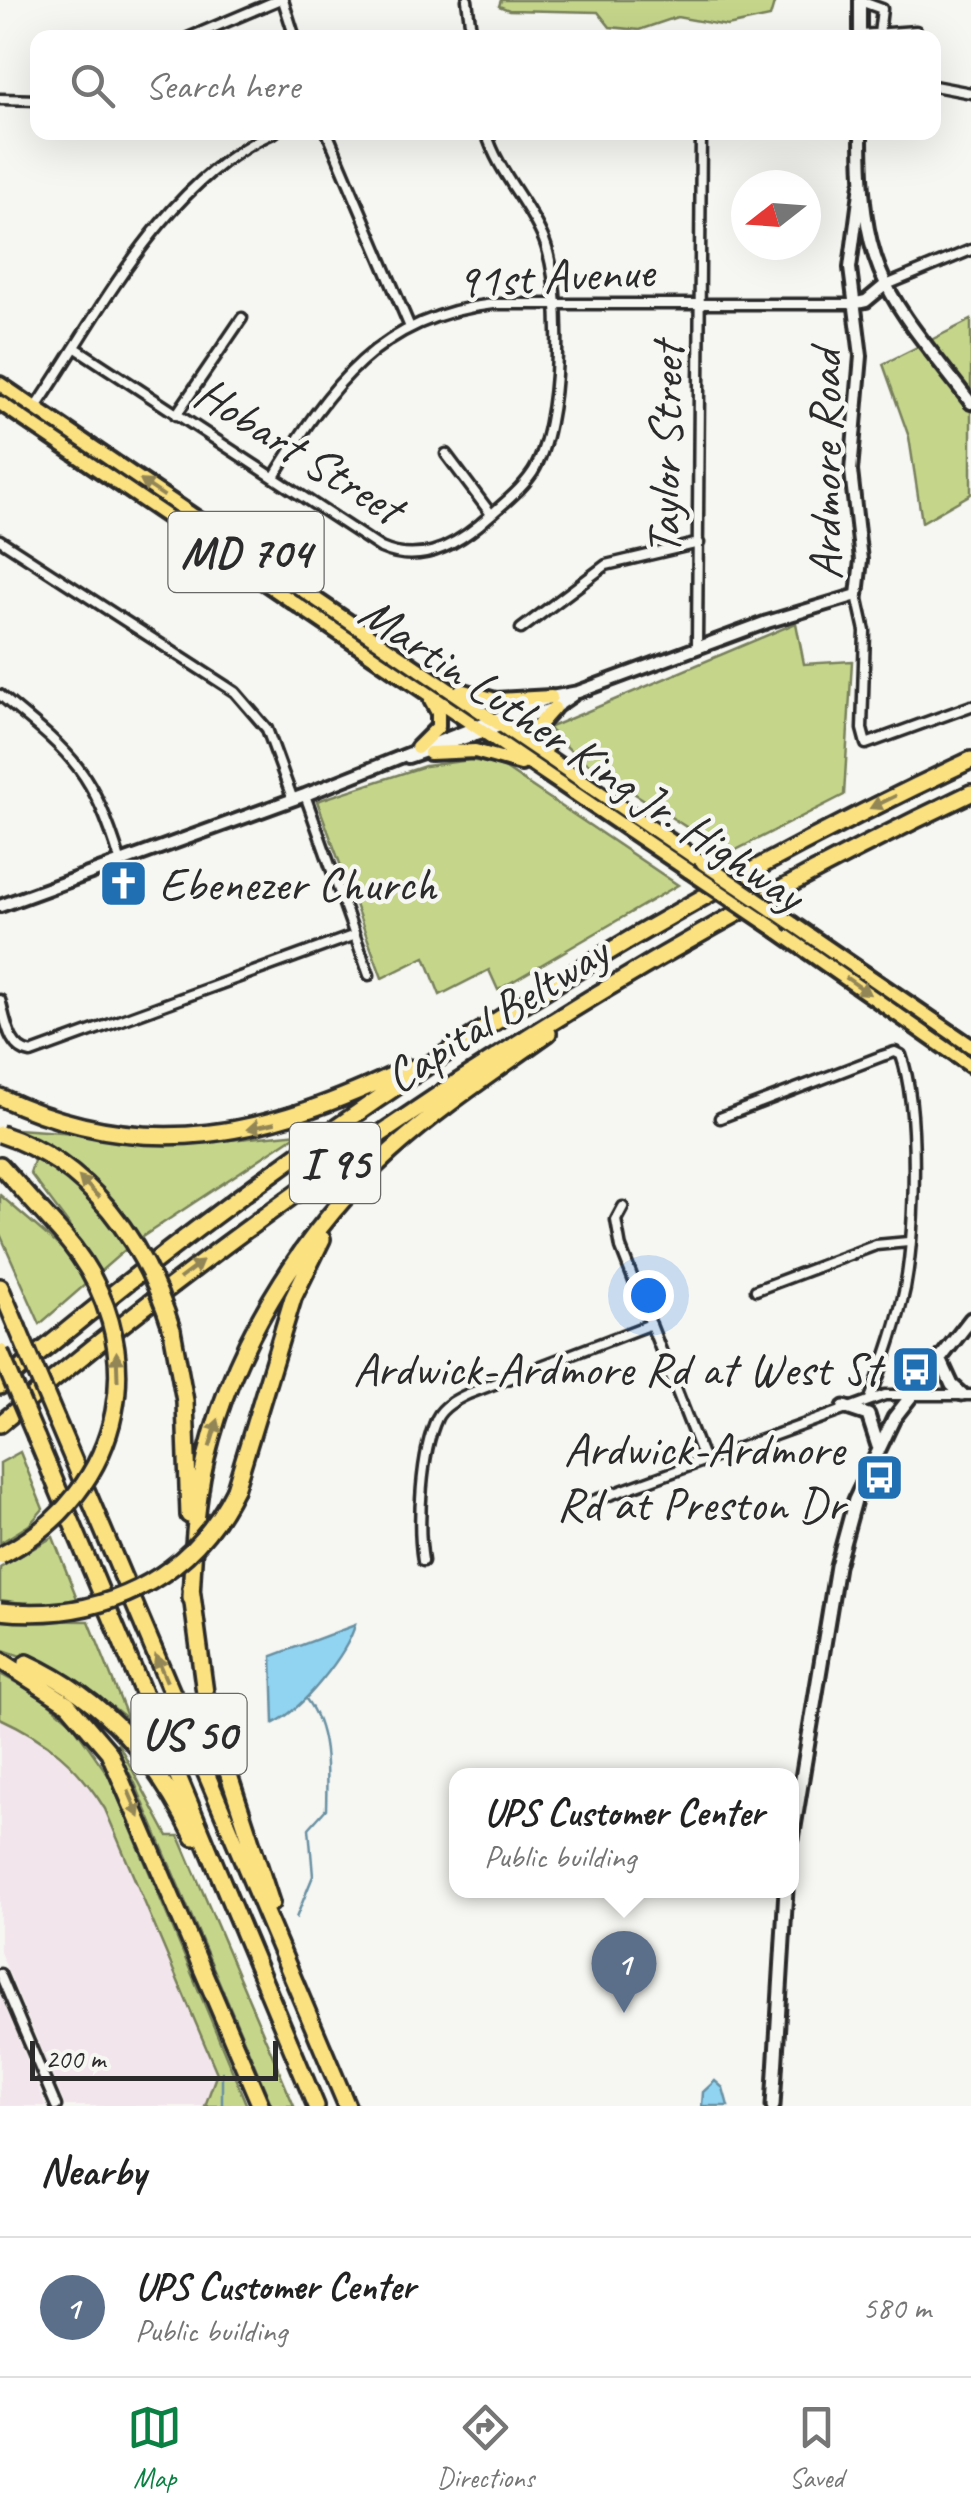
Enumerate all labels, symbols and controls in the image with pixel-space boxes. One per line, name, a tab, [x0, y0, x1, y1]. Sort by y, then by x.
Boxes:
search box	[30, 30, 941, 140]
icon: search	[65, 58, 120, 113]
text: Search here	[145, 62, 300, 109]
north arrow	[731, 170, 821, 260]
street label: 91st Avenue	[455, 241, 659, 311]
street label: Taylor Street	[633, 336, 697, 556]
street label: Ardmore Road	[795, 343, 855, 580]
street label: Hobart Street	[184, 363, 419, 541]
one-way arrow	[138, 479, 165, 497]
road number: MD 704	[168, 512, 324, 592]
street label: Martin Luther King Jr. Highway	[348, 582, 819, 926]
one-way arrow	[868, 794, 897, 811]
place label: Ebenezer Church	[159, 854, 438, 914]
church icon: Ebenezer Church	[98, 858, 150, 910]
street label: Capital Beltway	[373, 920, 622, 1106]
one-way arrow	[845, 976, 871, 995]
one-way arrow	[245, 1118, 276, 1134]
road number: I 95	[290, 1123, 380, 1203]
one-way arrow	[77, 1176, 101, 1199]
one-way arrow	[177, 1259, 203, 1280]
your location	[623, 1270, 674, 1321]
place label: Ardwick-Ardmore Rd at West St	[353, 1339, 886, 1399]
bus stop icon: Ardwick-Ardmore Rd at West St	[889, 1343, 941, 1395]
one-way arrow	[109, 1349, 125, 1381]
one-way arrow	[207, 1417, 222, 1448]
place label: Ardwick-Ardmore Rd at Preston Dr	[557, 1419, 849, 1534]
bus stop icon: Ardwick-Ardmore Rd at Preston Dr	[853, 1451, 905, 1503]
one-way arrow	[153, 1653, 169, 1683]
road number: US 50	[132, 1694, 246, 1774]
popup	[449, 1768, 799, 1898]
one-way arrow	[126, 1789, 142, 1819]
text: UPS Customer Center	[484, 1789, 764, 1836]
text: Public building	[484, 1836, 636, 1877]
pin: 1	[592, 1930, 656, 2013]
scale bar	[30, 2036, 278, 2080]
text: 200 m	[45, 2041, 105, 2076]
text: Nearby	[40, 2145, 146, 2198]
text: UPS Customer Center	[135, 2263, 415, 2310]
text: 1	[65, 2287, 80, 2328]
text: 580 m	[862, 2287, 931, 2328]
text: Public building	[135, 2310, 287, 2351]
tab: Map	[127, 2400, 182, 2495]
tab: Directions	[437, 2400, 534, 2495]
tab: Saved	[789, 2400, 844, 2495]

